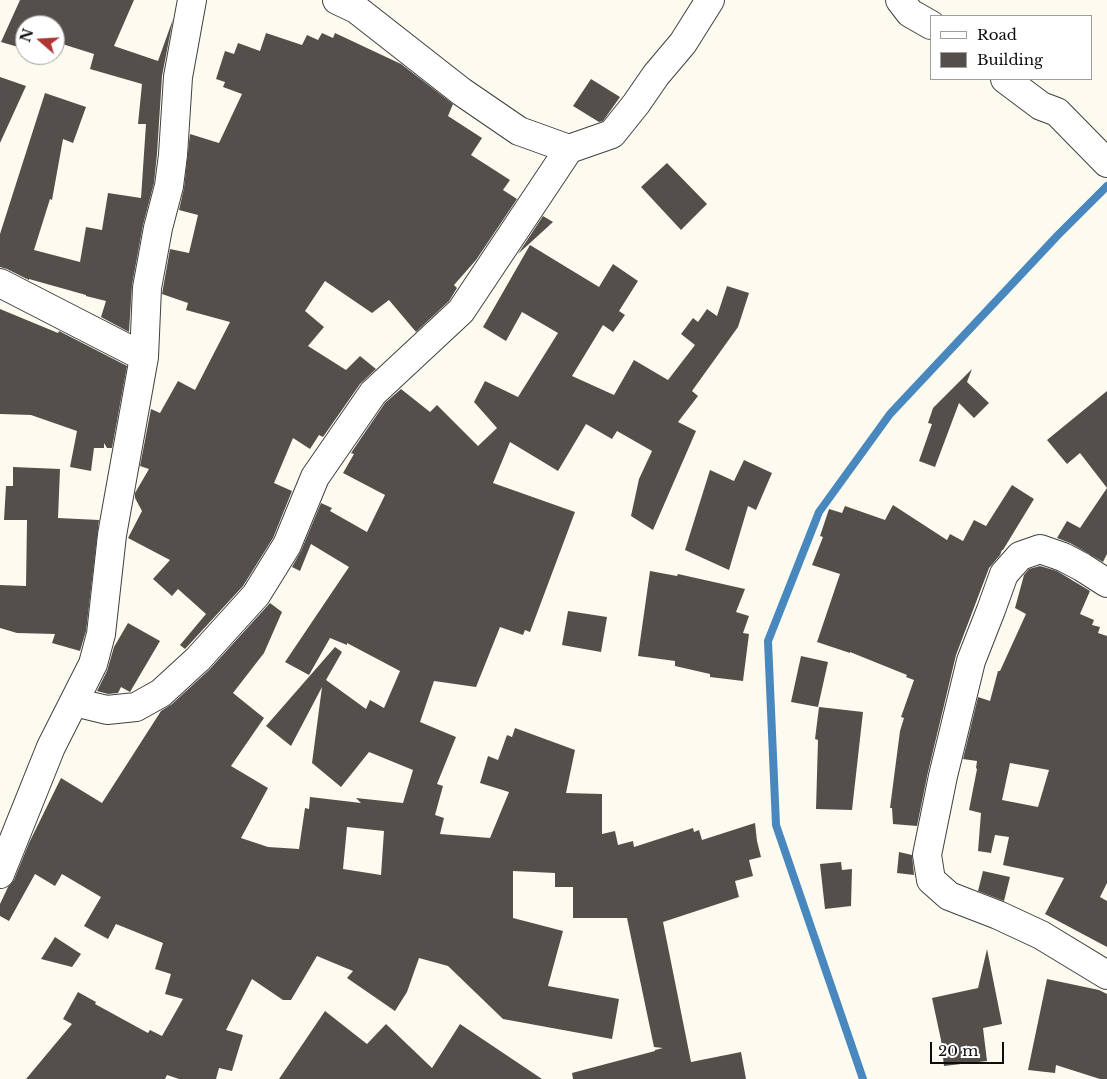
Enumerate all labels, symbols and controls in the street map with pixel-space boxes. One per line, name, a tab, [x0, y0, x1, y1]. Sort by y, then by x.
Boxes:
north arrow	[15, 15, 65, 65]
legend	[930, 15, 1092, 80]
text: Road	[977, 25, 1017, 44]
text: N	[16, 26, 37, 45]
text: Building	[977, 50, 1043, 69]
scale bar	[932, 1032, 1006, 1064]
text: 20 m	[938, 1041, 978, 1060]

